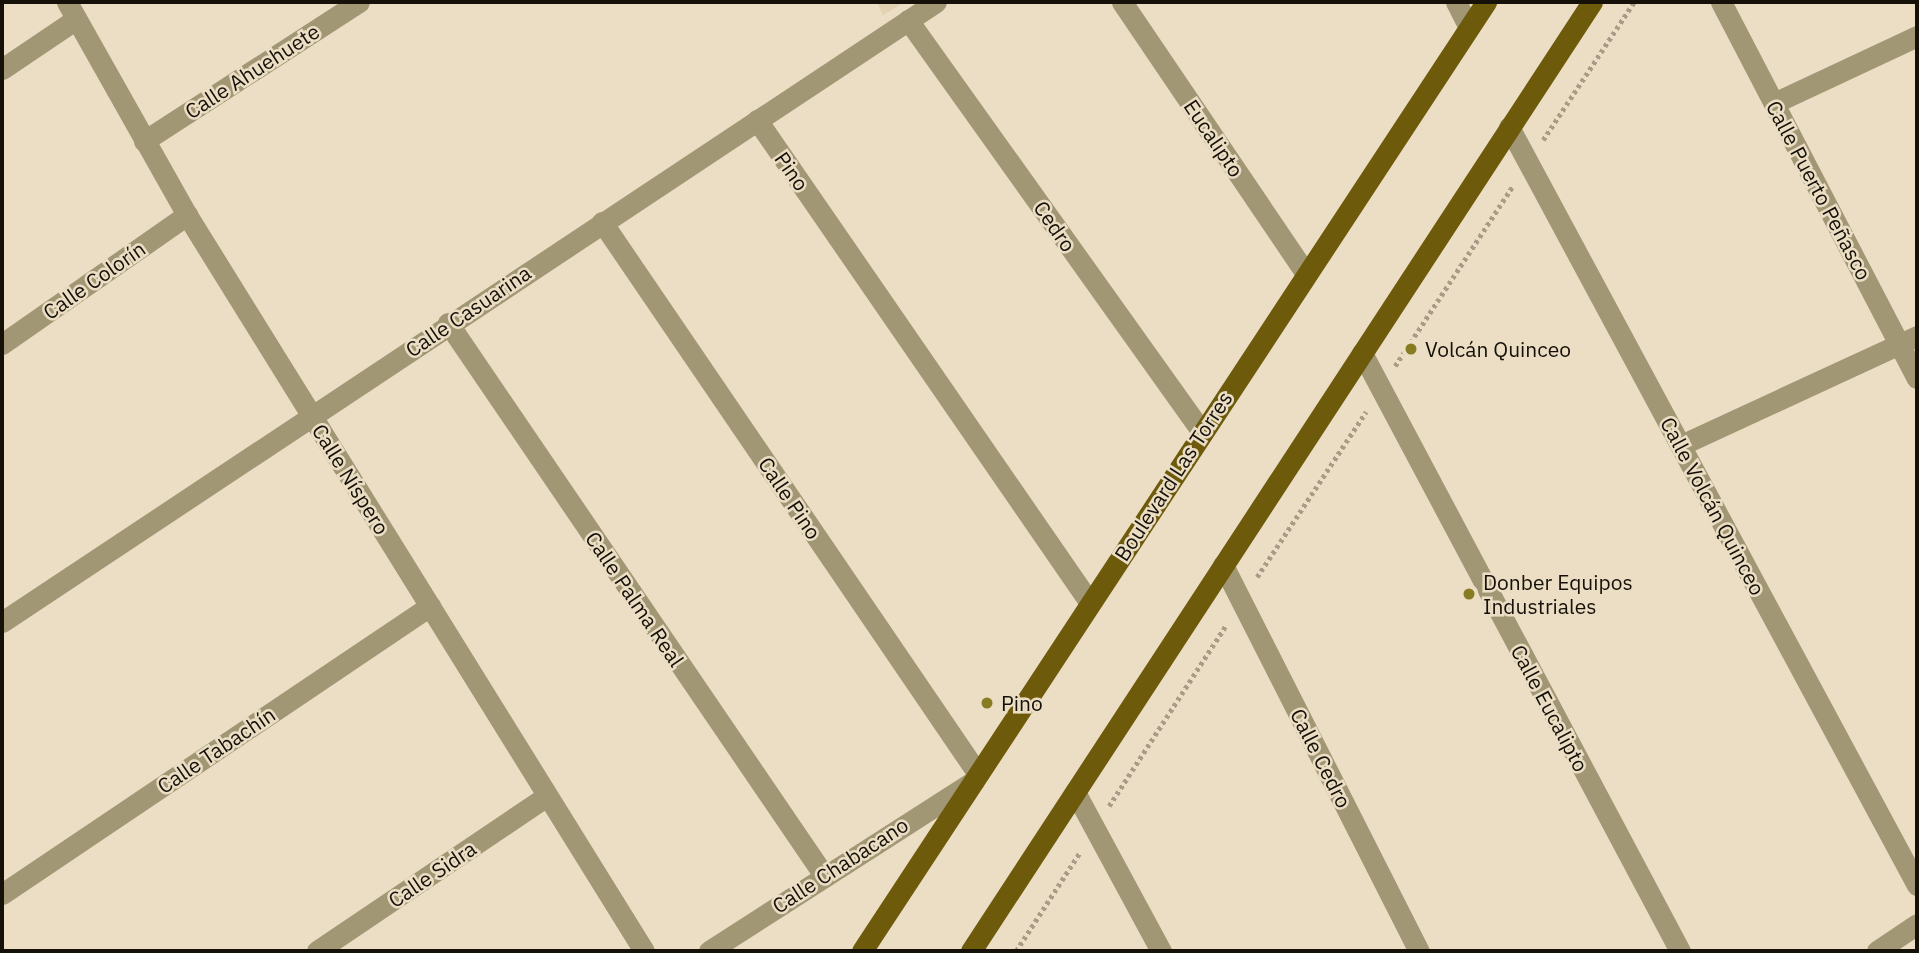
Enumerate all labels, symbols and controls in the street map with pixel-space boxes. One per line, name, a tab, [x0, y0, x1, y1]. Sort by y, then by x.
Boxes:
street label: Calle Ahuehuete	[180, 18, 324, 124]
street label: Eucalipto	[1179, 94, 1249, 182]
street label: Calle Puerto Peñasco	[1761, 96, 1877, 284]
street label: Pino	[770, 147, 814, 195]
street label: Cedro	[1029, 196, 1081, 256]
street label: Calle Colorín	[38, 235, 150, 325]
street label: Calle Casuarina	[401, 260, 535, 362]
place label: Volcán Quinceo	[1425, 336, 1571, 362]
marker: Volcán Quinceo	[1403, 341, 1419, 357]
street label: Boulevard Las Torres	[1109, 387, 1237, 565]
street label: Calle Volcán Quinceo	[1655, 413, 1771, 599]
street label: Calle Níspero	[307, 419, 395, 539]
street label: Calle Pino	[753, 452, 827, 544]
street label: Calle Palma Real	[580, 527, 690, 671]
place label: Donber Equipos Industriales	[1483, 569, 1633, 619]
marker: Donber Equipos Industriales	[1461, 586, 1477, 602]
street label: Calle Eucalipto	[1506, 640, 1594, 776]
place label: Pino	[1001, 690, 1043, 716]
marker: Pino	[979, 695, 995, 711]
street label: Calle Tabachín	[152, 701, 280, 799]
street label: Calle Cedro	[1285, 704, 1357, 812]
street label: Calle Chabacano	[767, 812, 913, 918]
street label: Calle Sidra	[383, 835, 481, 913]

